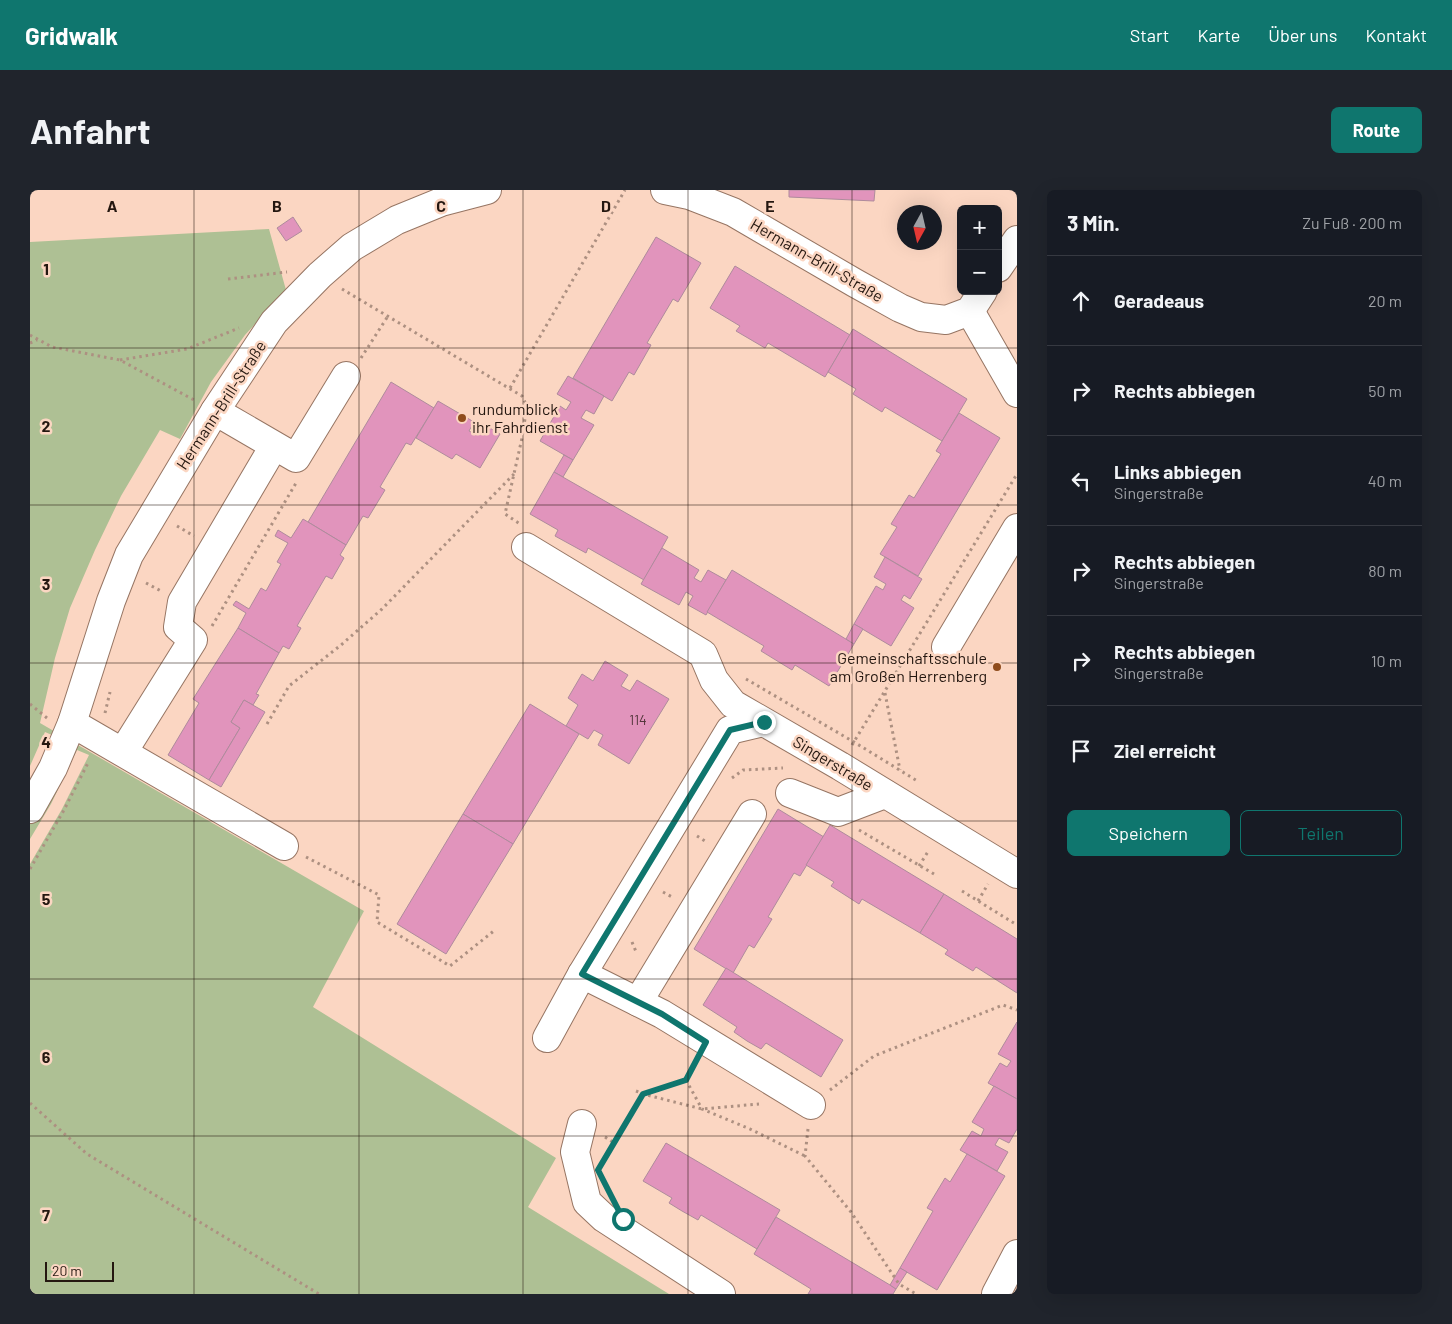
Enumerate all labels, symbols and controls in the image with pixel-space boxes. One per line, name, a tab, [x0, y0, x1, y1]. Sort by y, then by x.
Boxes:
text: Gridwalk	[25, 21, 118, 50]
text: Start	[1130, 24, 1169, 46]
text: Karte	[1197, 24, 1240, 46]
text: Über uns	[1268, 24, 1337, 46]
text: Kontakt	[1365, 24, 1427, 46]
button: Route	[1331, 107, 1422, 153]
text: Anfahrt	[30, 109, 150, 151]
text: A	[107, 196, 118, 215]
text: B	[272, 196, 282, 215]
text: C	[436, 196, 446, 215]
text: D	[601, 196, 611, 215]
text: E	[765, 196, 775, 215]
north arrow	[897, 205, 942, 250]
map controls	[957, 205, 1002, 295]
button: +	[957, 205, 1002, 250]
text: 3 Min.	[1067, 210, 1120, 235]
text: Zu Fuß · 200 m	[1302, 213, 1402, 232]
street label: Hermann-Brill-Straße	[748, 214, 887, 305]
button: −	[957, 250, 1002, 295]
text: 1	[43, 259, 49, 278]
icon: ahead	[1067, 287, 1095, 315]
text: Geradeaus	[1114, 289, 1204, 312]
text: 20 m	[1368, 291, 1402, 310]
street label: Hermann-Brill-Straße	[172, 337, 269, 473]
icon: right	[1067, 377, 1095, 405]
text: Rechts abbiegen	[1114, 379, 1255, 402]
text: 50 m	[1368, 381, 1402, 400]
place label: rundumblick ihr Fahrdienst	[472, 399, 568, 436]
marker: rundumblick ihr Fahrdienst	[456, 412, 468, 424]
text: 2	[42, 416, 51, 435]
text: Links abbiegen	[1114, 460, 1241, 483]
icon: left	[1067, 467, 1095, 495]
text: 40 m	[1368, 471, 1402, 490]
text: Singerstraße	[1114, 483, 1204, 502]
text: Rechts abbiegen	[1114, 550, 1255, 573]
icon: right	[1067, 557, 1095, 585]
text: 80 m	[1368, 561, 1402, 580]
text: Singerstraße	[1114, 573, 1204, 592]
text: 3	[42, 574, 50, 593]
text: Rechts abbiegen	[1114, 640, 1255, 663]
icon: right	[1067, 647, 1095, 675]
place label: Gemeinschaftsschule am Großen Herrenberg	[830, 648, 987, 685]
text: 10 m	[1371, 651, 1402, 670]
marker: Gemeinschaftsschule am Großen Herrenberg	[991, 661, 1003, 673]
text: Singerstraße	[1114, 663, 1204, 682]
house number: 114	[629, 711, 647, 728]
route end	[753, 711, 776, 734]
street label: Singerstraße	[790, 731, 877, 794]
text: 4	[41, 732, 51, 751]
icon: arrive	[1067, 737, 1095, 765]
text: Ziel erreicht	[1114, 739, 1216, 762]
button: Speichern	[1067, 810, 1230, 856]
button: Teilen	[1240, 810, 1402, 856]
text: 5	[42, 889, 51, 908]
text: 6	[42, 1047, 51, 1066]
text: 7	[42, 1205, 50, 1224]
route start	[612, 1208, 635, 1231]
scale bar	[45, 1259, 114, 1282]
text: 20 m	[52, 1262, 82, 1279]

